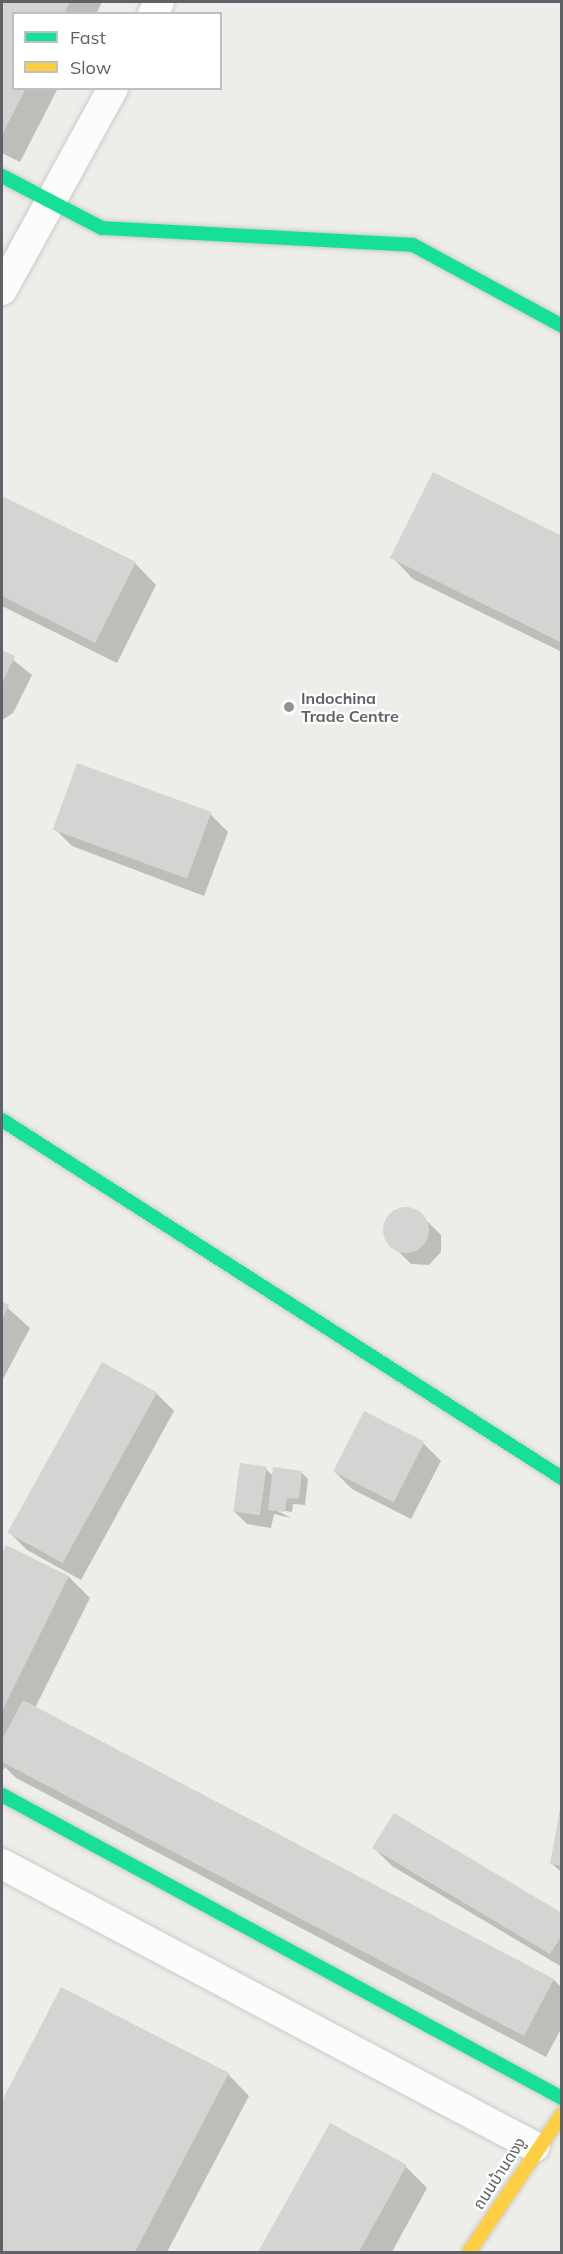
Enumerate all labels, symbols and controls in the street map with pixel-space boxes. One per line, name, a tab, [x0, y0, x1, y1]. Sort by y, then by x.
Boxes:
legend	[12, 12, 222, 90]
text: Fast	[70, 26, 106, 49]
text: Slow	[70, 56, 111, 79]
place label: Indochina Trade Centre	[301, 688, 399, 726]
marker: Indochina Trade Centre	[282, 700, 296, 714]
street label: ถนนบ้านดงงู	[469, 2133, 529, 2213]

